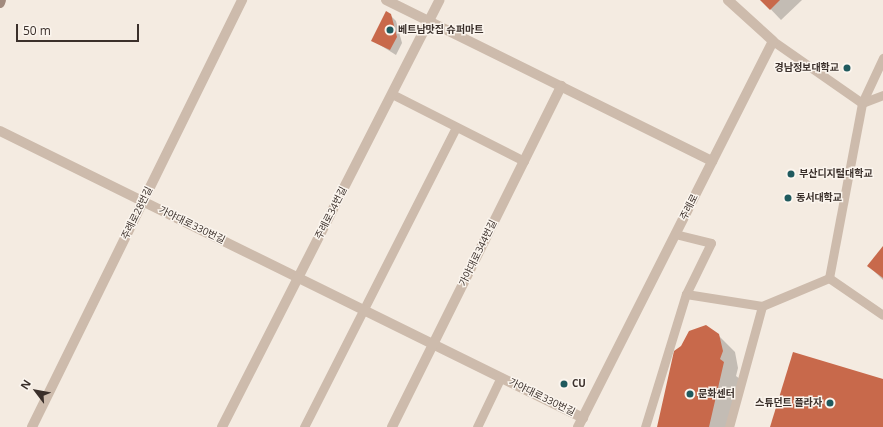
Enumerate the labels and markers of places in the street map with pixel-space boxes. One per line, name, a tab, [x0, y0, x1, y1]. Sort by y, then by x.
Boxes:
place label: 베트남맛집 슈퍼마트	[398, 24, 483, 36]
marker: 베트남맛집 슈퍼마트	[385, 25, 395, 35]
place label: 경남정보대학교	[775, 62, 839, 74]
marker: 경남정보대학교	[842, 63, 852, 73]
place label: 부산디지털대학교	[799, 168, 873, 180]
marker: 부산디지털대학교	[786, 169, 796, 179]
place label: 동서대학교	[796, 192, 842, 204]
marker: 동서대학교	[783, 193, 793, 203]
place label: CU	[572, 378, 586, 390]
marker: CU	[559, 379, 569, 389]
place label: 문화센터	[698, 388, 735, 400]
marker: 문화센터	[685, 389, 695, 399]
place label: 스튜던트 플라자	[755, 397, 822, 409]
marker: 스튜던트 플라자	[825, 398, 835, 408]

